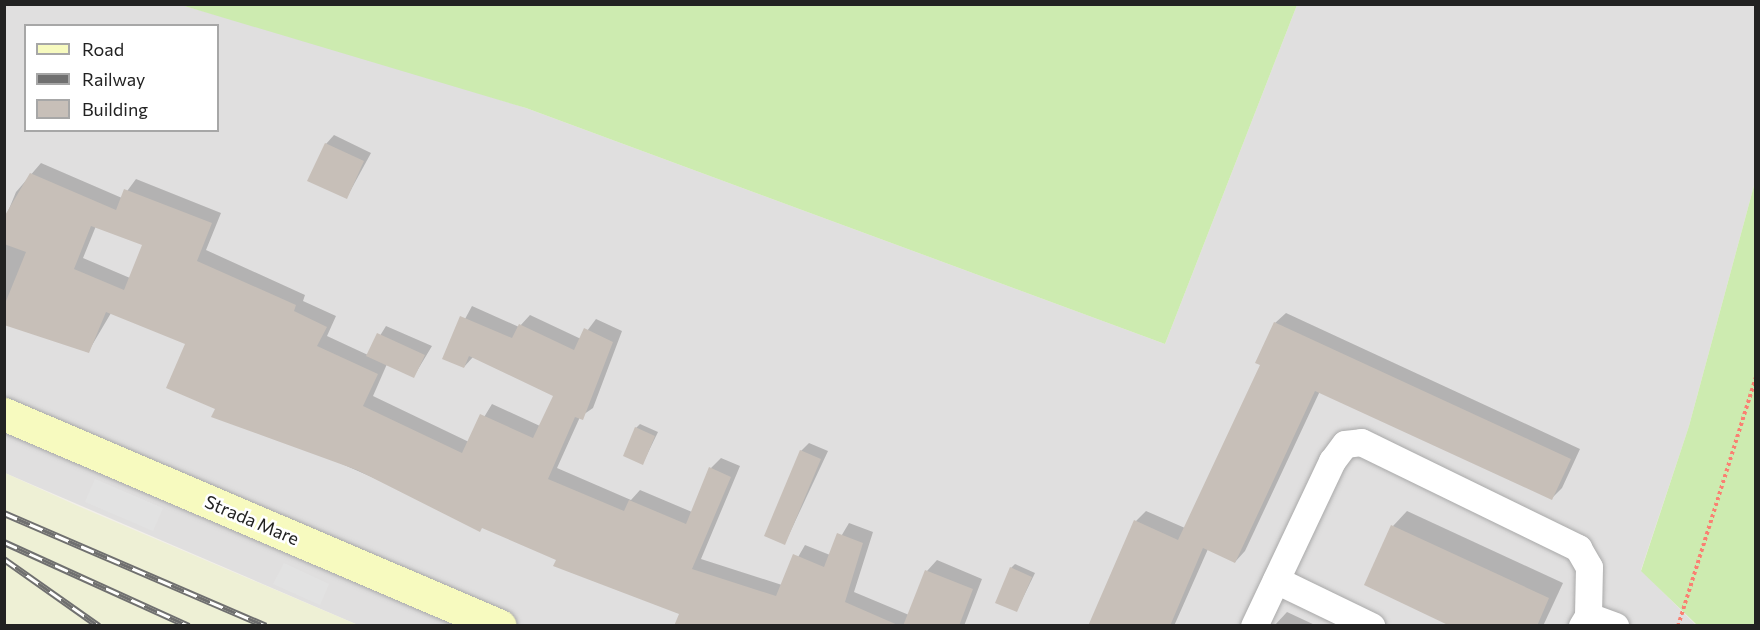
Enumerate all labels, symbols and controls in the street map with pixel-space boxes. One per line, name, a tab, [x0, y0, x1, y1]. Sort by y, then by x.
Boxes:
legend	[24, 24, 219, 132]
text: Road	[82, 38, 124, 60]
text: Railway	[82, 68, 145, 90]
text: Building	[82, 98, 148, 120]
street label: Strada Mare	[202, 490, 302, 550]

